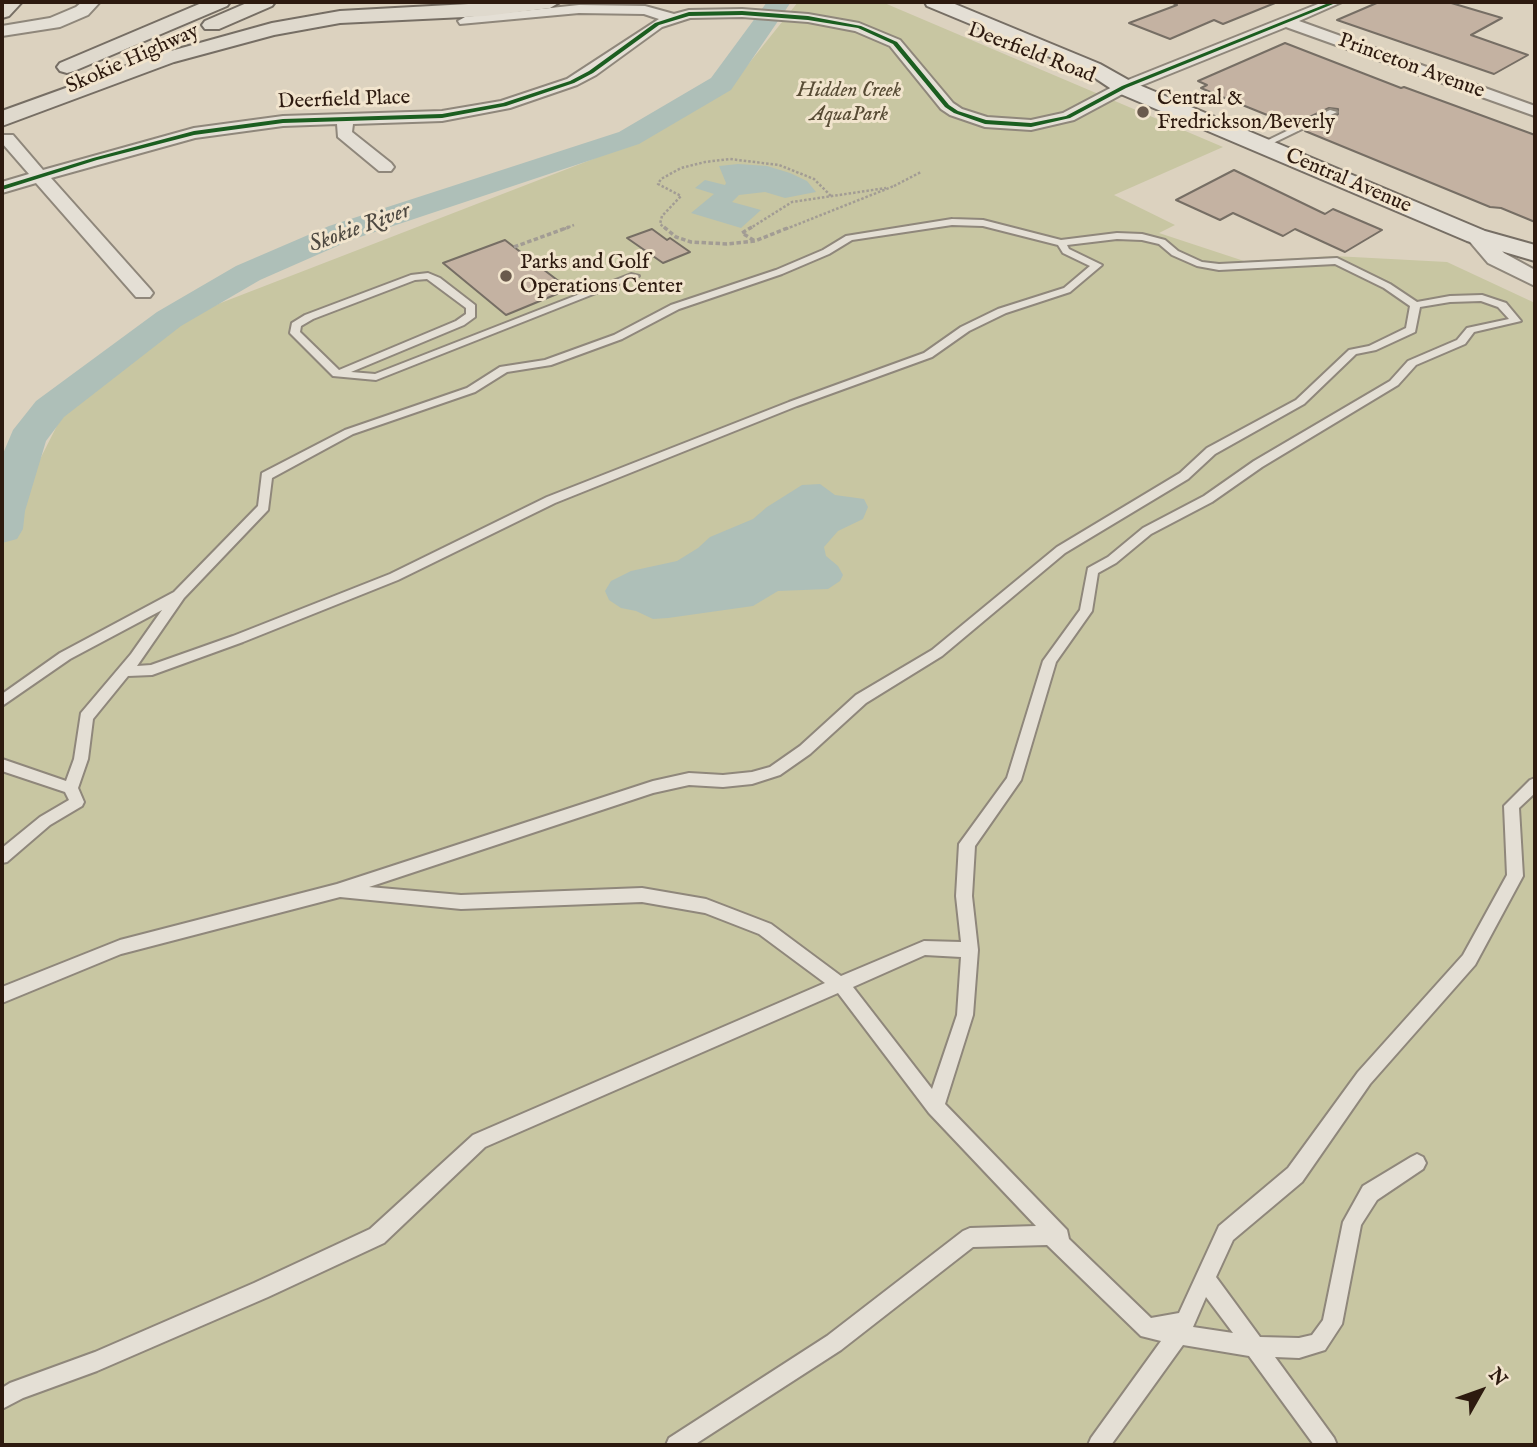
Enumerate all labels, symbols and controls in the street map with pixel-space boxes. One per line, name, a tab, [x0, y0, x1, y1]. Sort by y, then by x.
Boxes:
street label: Deerfield Road	[964, 18, 1098, 90]
street label: Skokie Highway	[63, 19, 203, 101]
street label: Princeton Avenue	[1335, 29, 1487, 105]
park label: Hidden Creek AquaPark	[797, 79, 901, 129]
street label: Deerfield Place	[277, 86, 411, 116]
place label: Central & Fredrickson/Beverly	[1157, 87, 1335, 137]
marker: Central & Fredrickson/Beverly	[1135, 104, 1151, 120]
street label: Central Avenue	[1281, 144, 1415, 220]
water label: Skokie River	[306, 198, 414, 260]
place label: Parks and Golf Operations Center	[520, 251, 683, 301]
marker: Parks and Golf Operations Center	[498, 268, 514, 284]
north arrow	[1446, 1356, 1516, 1426]
text: N	[1483, 1363, 1512, 1392]

